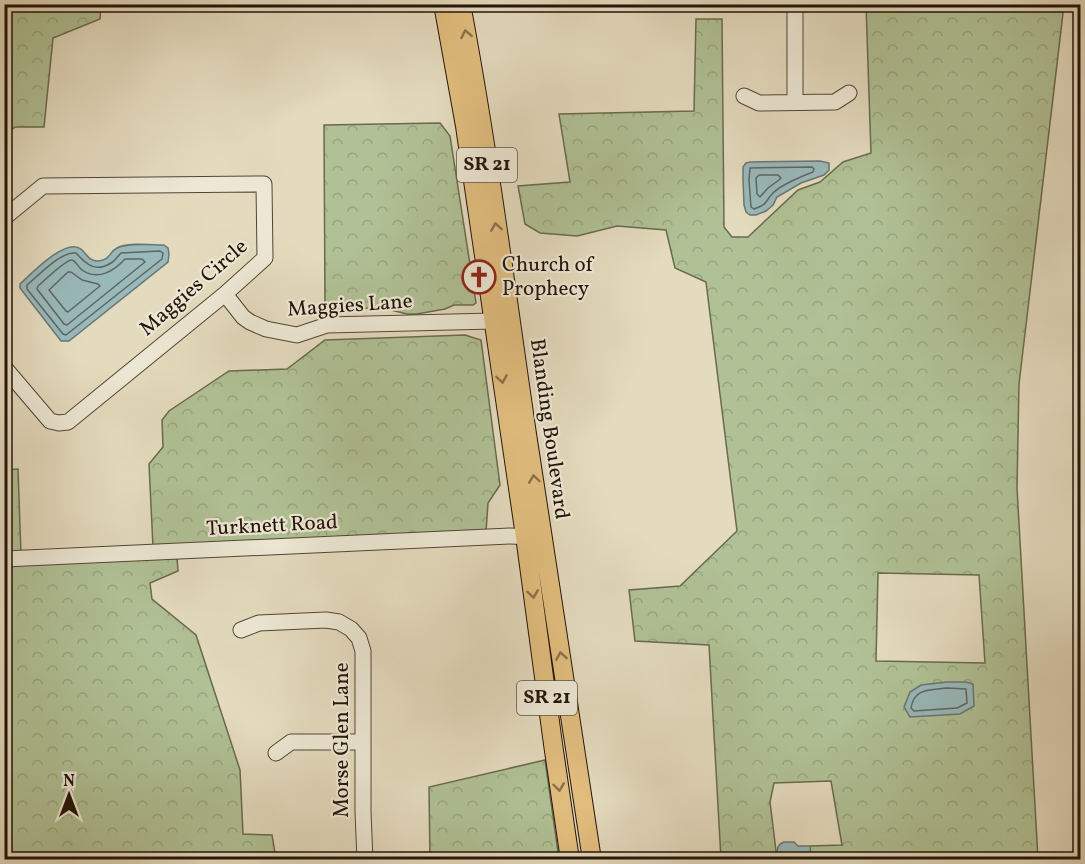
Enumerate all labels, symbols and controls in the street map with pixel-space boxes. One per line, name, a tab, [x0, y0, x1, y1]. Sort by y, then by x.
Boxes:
one-way arrow	[460, 29, 473, 39]
road number: SR 21	[457, 148, 517, 182]
one-way arrow	[491, 222, 503, 231]
street label: Maggies Circle	[134, 233, 254, 343]
place label: Church of Prophecy	[502, 251, 595, 304]
church icon: Church of Prophecy	[461, 259, 497, 295]
street label: Maggies Lane	[286, 287, 414, 325]
street label: Blanding Boulevard	[522, 337, 576, 521]
one-way arrow	[495, 374, 507, 383]
one-way arrow	[528, 475, 540, 484]
street label: Turknett Road	[205, 508, 339, 544]
one-way arrow	[526, 589, 538, 598]
one-way arrow	[555, 652, 568, 662]
street label: Morse Glen Lane	[328, 662, 357, 818]
road number: SR 21	[517, 681, 577, 715]
north arrow	[39, 765, 99, 825]
text: N	[63, 771, 75, 793]
one-way arrow	[553, 782, 565, 792]

